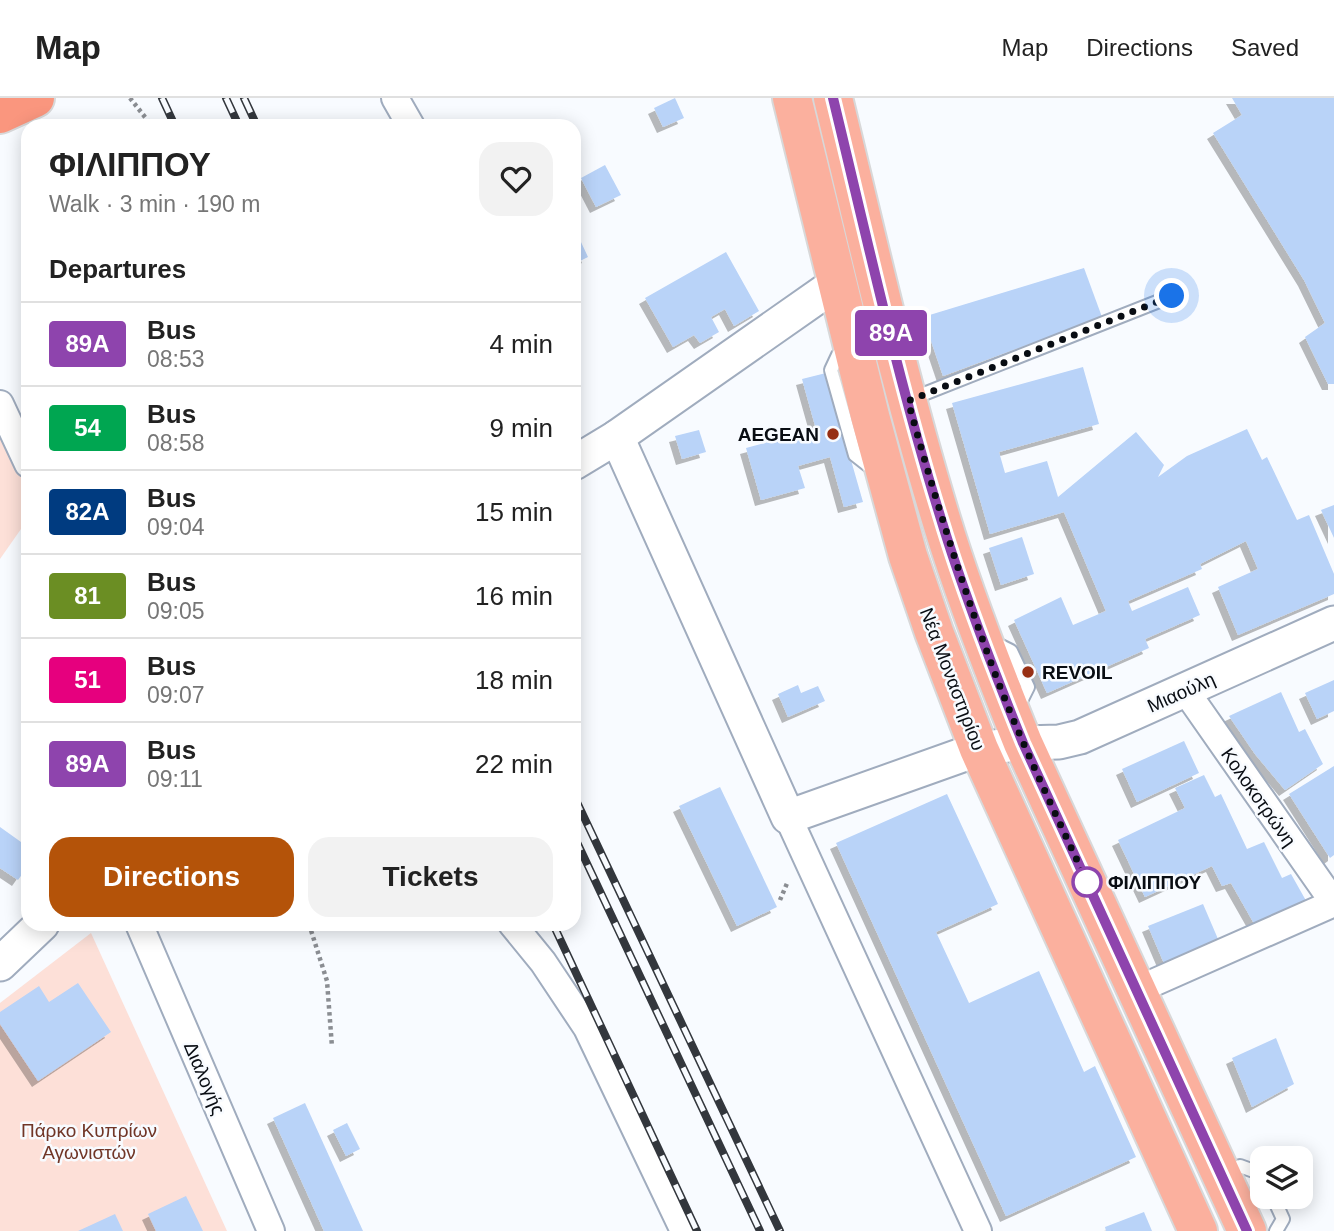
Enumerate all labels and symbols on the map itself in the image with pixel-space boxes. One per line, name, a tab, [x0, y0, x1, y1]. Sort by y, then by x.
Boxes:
your location	[1154, 278, 1189, 313]
line badge: 89Α	[851, 310, 931, 356]
place label: AEGEAN	[738, 424, 819, 445]
marker: AEGEAN	[825, 426, 841, 442]
street label: Νέα Μοναστηρίου	[916, 605, 989, 753]
place label: REVOIL	[1042, 662, 1113, 683]
marker: REVOIL	[1020, 664, 1036, 680]
street label: Μιαούλη	[1144, 668, 1218, 717]
street label: Κολοκοτρώνη	[1217, 744, 1300, 851]
marker: ΦΙΛΙΠΠΟΥ	[1072, 867, 1102, 897]
place label: ΦΙΛΙΠΠΟΥ	[1108, 872, 1202, 893]
street label: Διαλογής	[180, 1039, 229, 1118]
park label: Πάρκο Κυπρίων Αγωνιστών	[21, 1120, 157, 1163]

